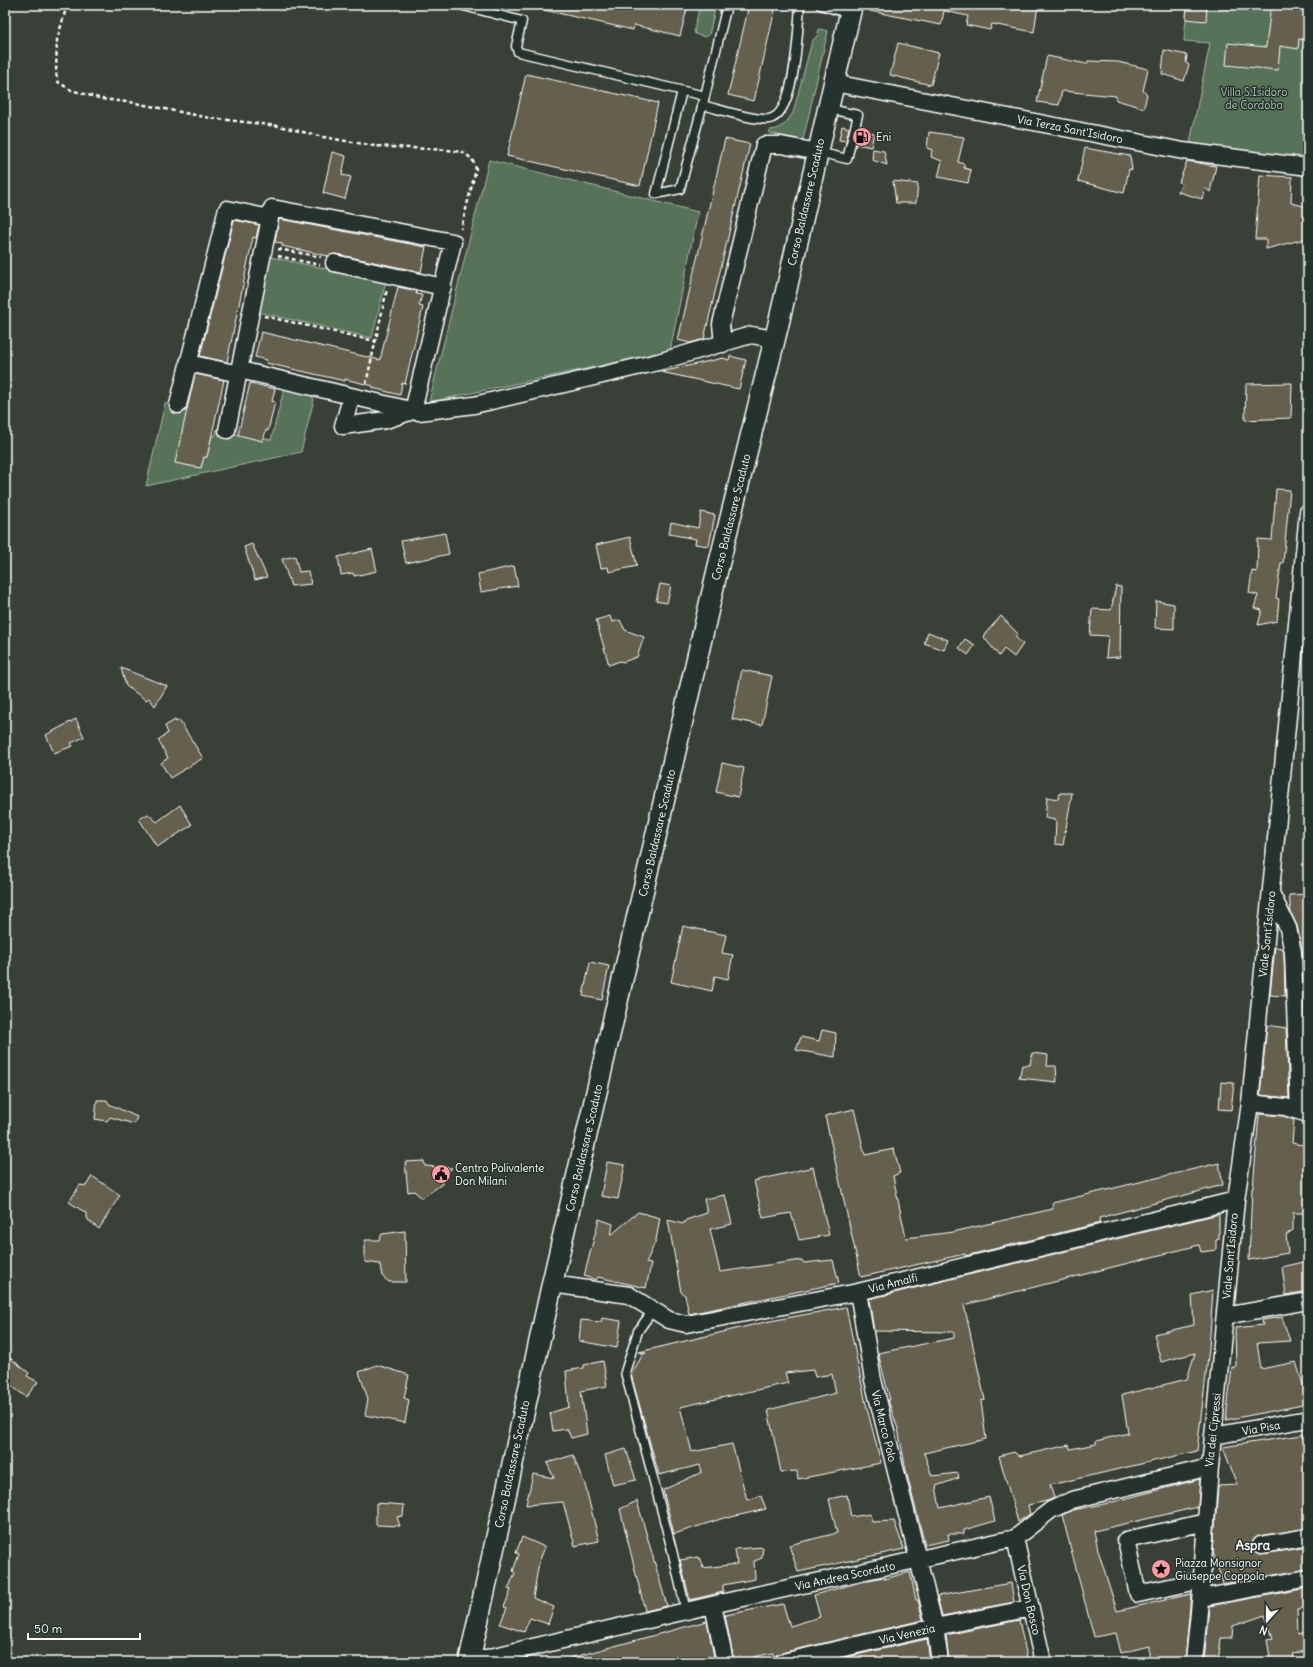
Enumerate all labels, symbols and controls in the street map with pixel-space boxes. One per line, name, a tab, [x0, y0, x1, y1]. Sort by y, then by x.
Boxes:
park label: Villa S.Isidoro de Cordoba	[1220, 85, 1288, 112]
street label: Via Terza Sant'Isidoro	[1016, 112, 1124, 146]
fuel station icon: Eni	[851, 126, 873, 148]
place label: Eni	[876, 130, 891, 144]
street label: Corso Baldassare Scaduto	[785, 137, 827, 267]
street label: Corso Baldassare Scaduto	[708, 452, 754, 582]
street label: Corso Baldassare Scaduto	[636, 768, 678, 898]
street label: Viale Sant'Isidoro	[1256, 890, 1278, 978]
street label: Corso Baldassare Scaduto	[563, 1083, 605, 1213]
place label: Centro Polivalente Don Milani	[455, 1161, 544, 1188]
public building icon: Centro Polivalente Don Milani	[430, 1163, 452, 1185]
street label: Viale Sant'Isidoro	[1219, 1212, 1241, 1300]
street label: Via Amalfi	[867, 1270, 919, 1296]
street label: Via Marco Polo	[868, 1389, 900, 1463]
street label: Via dei Cipressi	[1202, 1392, 1224, 1468]
street label: Corso Baldassare Scaduto	[492, 1399, 532, 1529]
street label: Via Pisa	[1241, 1418, 1281, 1438]
district label: Aspra	[1236, 1537, 1271, 1554]
place label: Piazza Monsignor Giuseppe Coppola	[1175, 1556, 1265, 1583]
place icon: Piazza Monsignor Giuseppe Coppola	[1150, 1558, 1172, 1580]
street label: Via Andrea Scordato	[794, 1559, 896, 1593]
street label: Via Don Bosco	[1014, 1564, 1044, 1636]
north arrow	[1247, 1601, 1287, 1641]
scale bar	[28, 1615, 140, 1641]
text: 50 m	[34, 1621, 63, 1636]
street label: Via Venezia	[878, 1621, 936, 1647]
text: N	[1257, 1622, 1269, 1638]

